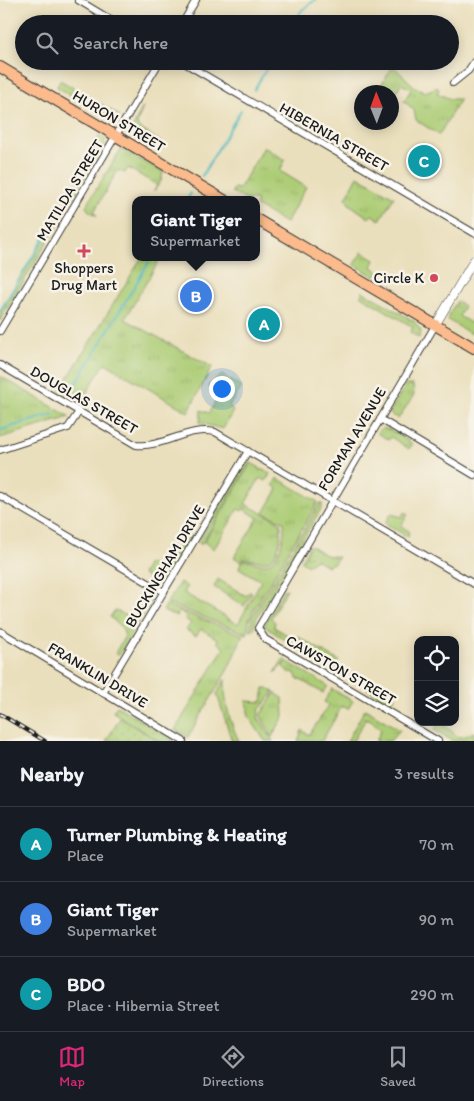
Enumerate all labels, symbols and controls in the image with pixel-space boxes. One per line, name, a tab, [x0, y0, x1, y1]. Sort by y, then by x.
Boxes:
search box	[15, 15, 459, 70]
icon: search	[33, 29, 61, 57]
text: Search here	[73, 31, 168, 54]
north arrow	[354, 85, 399, 130]
street label: HURON STREET	[69, 86, 169, 156]
street label: HIBERNIA STREET	[276, 98, 392, 176]
street label: MATILDA STREET	[33, 135, 108, 244]
pin: C	[408, 142, 440, 180]
popup	[132, 196, 260, 261]
text: Giant Tiger	[150, 208, 242, 231]
text: Supermarket	[150, 231, 240, 250]
marker: Shoppers Drug Mart	[78, 245, 90, 257]
place label: Shoppers Drug Mart	[51, 259, 117, 294]
place label: Circle K	[373, 269, 424, 287]
marker: Circle K	[428, 272, 440, 284]
pin: B	[180, 277, 212, 315]
pin: A	[248, 305, 280, 343]
street label: DOUGLAS STREET	[27, 362, 141, 438]
your location	[209, 376, 235, 402]
street label: FORMAN AVENUE	[314, 384, 390, 494]
street label: BUCKINGHAM DRIVE	[121, 501, 209, 631]
street label: CAWSTON STREET	[283, 631, 400, 709]
map controls	[414, 636, 459, 726]
button: locate	[414, 636, 459, 681]
street label: FRANKLIN DRIVE	[45, 638, 151, 712]
button: layers	[414, 681, 459, 726]
text: Nearby	[20, 761, 84, 786]
text: 3 results	[394, 764, 454, 783]
text: Turner Plumbing & Heating	[67, 823, 287, 846]
text: A	[31, 835, 41, 854]
text: 70 m	[419, 835, 454, 854]
text: Place	[67, 846, 104, 865]
text: Giant Tiger	[67, 898, 158, 921]
text: B	[31, 910, 41, 929]
text: 90 m	[419, 910, 454, 929]
text: Supermarket	[67, 921, 157, 940]
text: BDO	[67, 973, 105, 996]
text: C	[31, 985, 41, 1004]
text: 290 m	[410, 985, 454, 1004]
text: Place · Hibernia Street	[67, 996, 219, 1015]
tab: Map	[58, 1043, 86, 1090]
tab: Directions	[202, 1043, 264, 1090]
tab: Saved	[380, 1043, 416, 1090]

